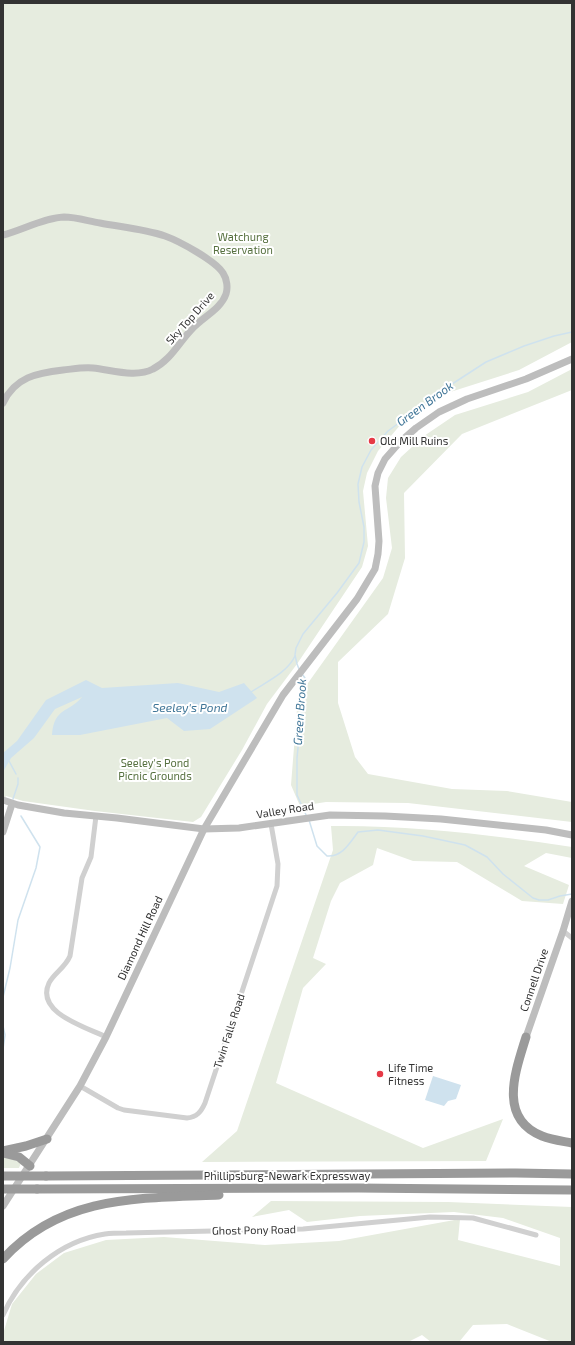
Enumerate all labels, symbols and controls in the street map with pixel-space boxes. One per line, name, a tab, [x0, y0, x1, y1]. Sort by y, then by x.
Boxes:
park label: Watchung Reservation	[213, 230, 273, 256]
street label: Sky Top Drive	[163, 289, 217, 347]
water label: Green Brook	[393, 378, 455, 428]
place label: Old Mill Ruins	[380, 434, 449, 447]
marker: Old Mill Ruins	[367, 436, 377, 446]
water label: Green Brook	[290, 678, 308, 746]
water label: Seeley's Pond	[153, 700, 228, 715]
park label: Seeley's Pond Picnic Grounds	[118, 756, 192, 782]
street label: Valley Road	[255, 799, 315, 820]
street label: Diamond Hill Road	[114, 894, 165, 982]
street label: Connell Drive	[517, 946, 550, 1013]
street label: Twin Falls Road	[210, 992, 247, 1070]
place label: Life Time Fitness	[388, 1061, 433, 1087]
marker: Life Time Fitness	[375, 1069, 385, 1079]
street label: Phillipsburg-Newark Expressway	[204, 1169, 370, 1182]
street label: Ghost Pony Road	[212, 1222, 296, 1237]

